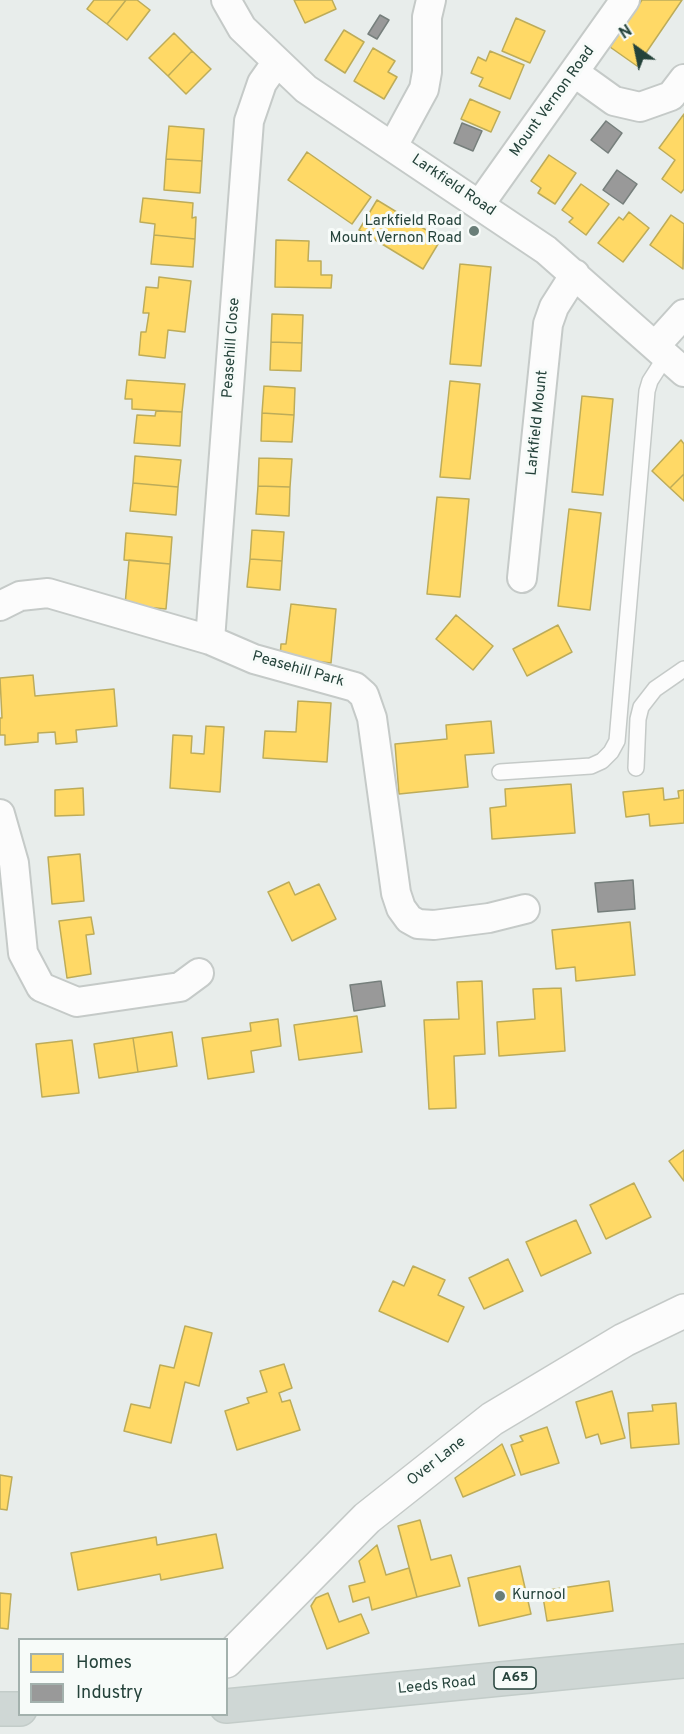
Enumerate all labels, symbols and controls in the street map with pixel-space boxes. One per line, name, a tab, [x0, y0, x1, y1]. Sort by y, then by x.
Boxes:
north arrow	[606, 18, 666, 78]
text: N	[616, 21, 636, 44]
street label: Mount Vernon Road	[507, 43, 599, 161]
street label: Larkfield Road	[408, 151, 498, 221]
place label: Larkfield Road Mount Vernon Road	[330, 213, 462, 248]
marker: Larkfield Road Mount Vernon Road	[467, 224, 481, 238]
street label: Peasehill Close	[220, 297, 244, 399]
street label: Larkfield Mount	[524, 369, 552, 477]
street label: Peasehill Park	[250, 648, 346, 692]
street label: Over Lane	[404, 1434, 470, 1490]
place label: Kurnool	[512, 1587, 566, 1605]
marker: Kurnool	[493, 1589, 507, 1603]
legend	[18, 1638, 228, 1716]
text: Homes	[76, 1652, 132, 1675]
road number: A65	[494, 1667, 536, 1689]
street label: Leeds Road	[397, 1673, 477, 1699]
text: Industry	[76, 1682, 143, 1705]

